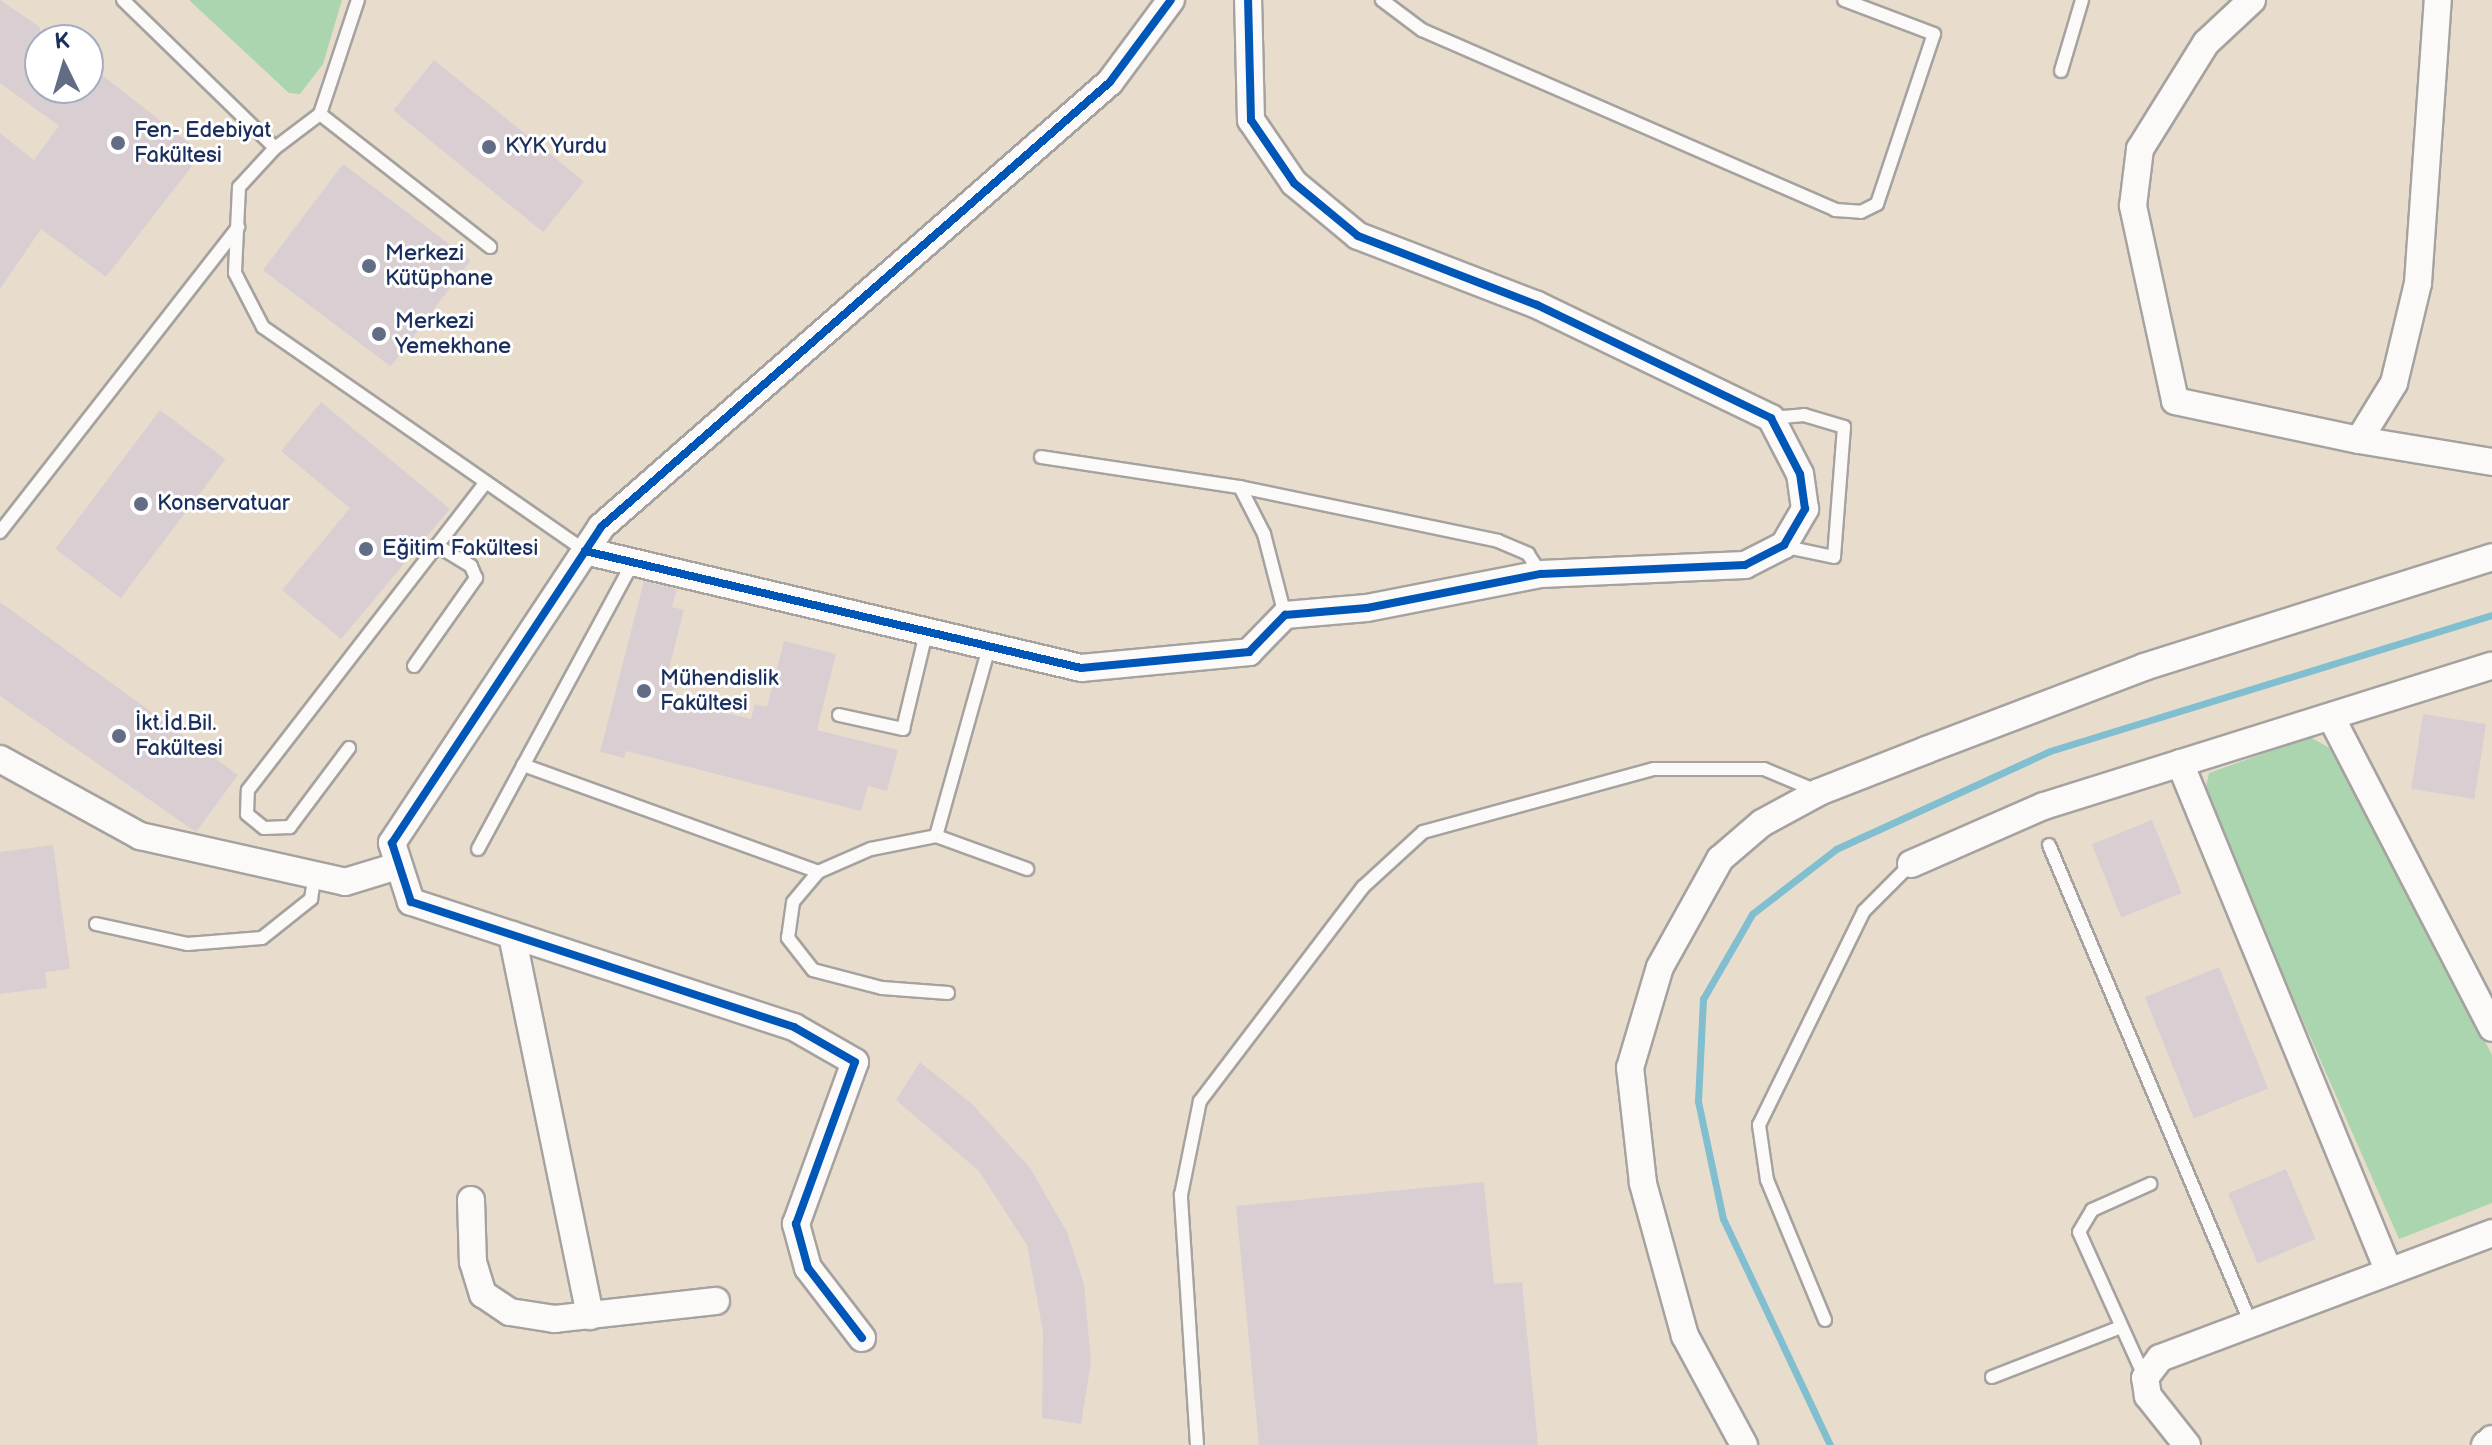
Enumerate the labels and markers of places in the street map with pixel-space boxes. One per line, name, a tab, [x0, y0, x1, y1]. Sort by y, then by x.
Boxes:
place label: Fen- Edebiyat Fakültesi	[134, 117, 272, 168]
marker: Fen- Edebiyat Fakültesi	[109, 134, 127, 152]
place label: KYK Yurdu	[505, 134, 609, 160]
marker: KYK Yurdu	[480, 138, 498, 156]
place label: Merkezi Kütüphane	[385, 240, 493, 292]
marker: Merkezi Kütüphane	[360, 257, 378, 275]
place label: Merkezi Yemekhane	[395, 308, 511, 360]
marker: Merkezi Yemekhane	[370, 325, 388, 343]
place label: Konservatuar	[157, 491, 290, 517]
marker: Konservatuar	[132, 495, 150, 513]
place label: Eğitim Fakültesi	[382, 536, 538, 562]
marker: Eğitim Fakültesi	[357, 540, 375, 558]
place label: Mühendislik Fakültesi	[660, 665, 778, 716]
marker: Mühendislik Fakültesi	[635, 682, 653, 700]
place label: İkt.İd.Bil. Fakültesi	[135, 710, 223, 762]
marker: İkt.İd.Bil. Fakültesi	[110, 727, 128, 745]

